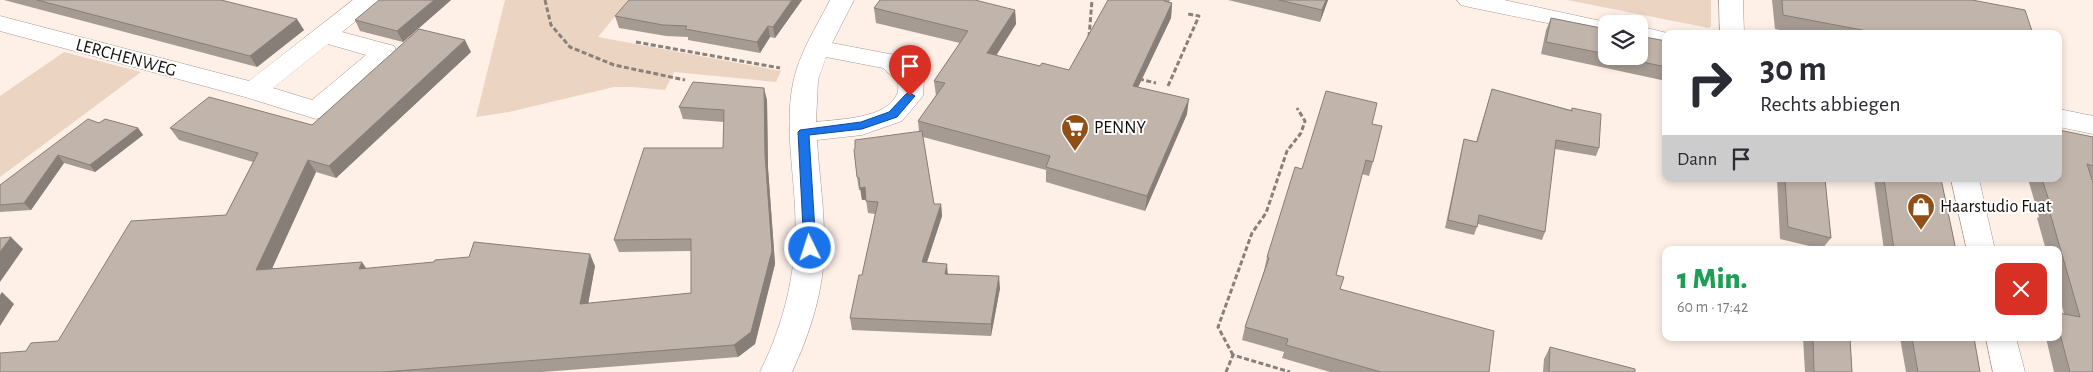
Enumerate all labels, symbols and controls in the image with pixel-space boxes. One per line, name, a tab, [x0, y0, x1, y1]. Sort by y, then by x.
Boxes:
map controls	[1598, 15, 1648, 65]
button: layers	[1598, 15, 1648, 65]
street label: LERCHENWEG	[74, 36, 178, 80]
pin	[889, 45, 931, 96]
icon: right	[1677, 50, 1742, 115]
icon: arrive	[896, 52, 924, 80]
text: 30 m	[1760, 52, 1827, 87]
text: Rechts abbiegen	[1760, 93, 1901, 115]
supermarket icon: PENNY	[1060, 113, 1090, 152]
place label: PENNY	[1094, 119, 1147, 137]
icon: arrive	[1727, 145, 1755, 173]
text: Dann	[1677, 150, 1717, 169]
shop icon: Haarstudio Fuat	[1906, 192, 1936, 231]
place label: Haarstudio Fuat	[1940, 198, 2052, 216]
position arrow	[783, 221, 835, 273]
button: close	[1995, 263, 2047, 315]
text: 1 Min.	[1677, 264, 1747, 294]
text: 60 m · 17:42	[1677, 299, 1748, 315]

